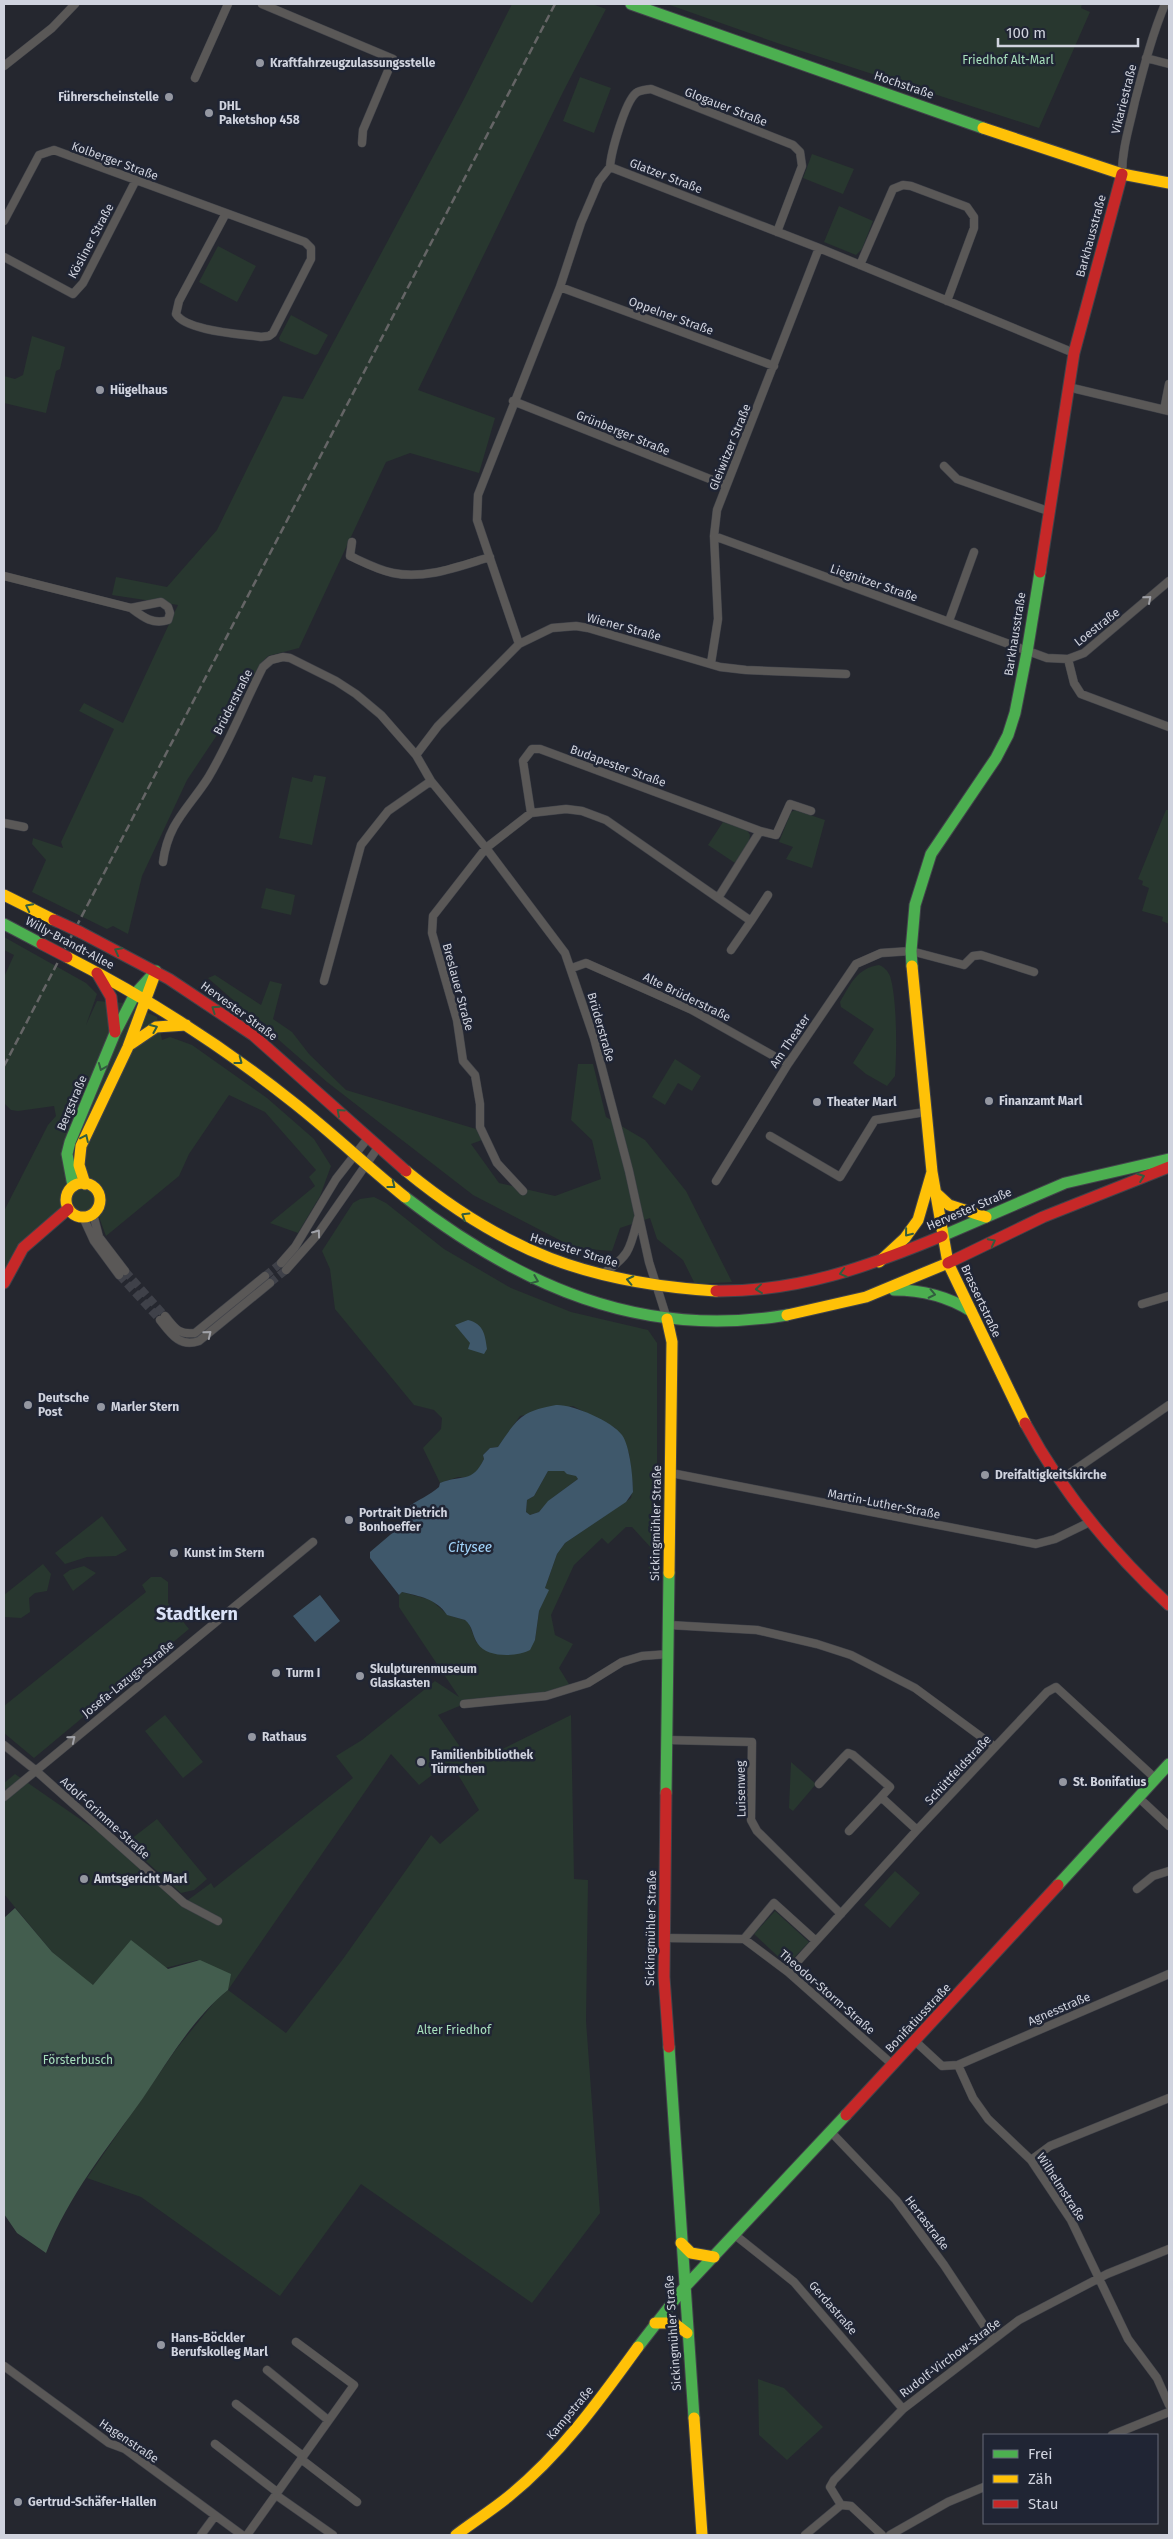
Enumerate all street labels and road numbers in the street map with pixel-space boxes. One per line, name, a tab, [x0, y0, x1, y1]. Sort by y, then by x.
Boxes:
street label: Vikariestraße	[1109, 63, 1139, 135]
street label: Hochstraße	[872, 68, 936, 102]
street label: Glogauer Straße	[683, 85, 769, 129]
street label: Kolberger Straße	[70, 139, 160, 183]
street label: Glatzer Straße	[628, 156, 704, 196]
street label: Barkhausstraße	[1073, 193, 1109, 279]
street label: Kösliner Straße	[65, 201, 117, 281]
street label: Oppelner Straße	[627, 294, 715, 338]
street label: Gleiwitzer Straße	[706, 402, 754, 492]
street label: Grünberger Straße	[574, 408, 672, 458]
street label: Liegnitzer Straße	[828, 561, 920, 605]
street label: Barkhausstraße	[1001, 591, 1029, 677]
street label: Loestraße	[1072, 605, 1122, 649]
street label: Wiener Straße	[585, 610, 663, 644]
street label: Brüderstraße	[211, 667, 255, 737]
street label: Budapester Straße	[568, 742, 668, 790]
street label: Willy-Brandt-Allee	[23, 914, 117, 972]
street label: Breslauer Straße	[440, 942, 476, 1032]
street label: Alte Brüderstraße	[641, 970, 733, 1024]
street label: Hervester Straße	[198, 979, 280, 1043]
street label: Brüderstraße	[584, 991, 618, 1063]
street label: Am Theater	[767, 1011, 813, 1071]
street label: Bergstraße	[54, 1073, 90, 1133]
street label: Hervester Straße	[924, 1185, 1014, 1233]
street label: Hervester Straße	[528, 1230, 620, 1270]
street label: Brassertstraße	[958, 1262, 1004, 1340]
street label: Sickingmühler Straße	[648, 1465, 664, 1581]
street label: Martin-Luther-Straße	[826, 1486, 942, 1522]
street label: Josefa-Lazuga-Straße	[79, 1638, 177, 1720]
street label: Schüttfeldstraße	[922, 1732, 994, 1808]
street label: Luisenweg	[733, 1760, 748, 1817]
street label: Adolf-Grimme-Straße	[57, 1774, 153, 1862]
street label: Sickingmühler Straße	[643, 1870, 659, 1986]
street label: Theodor-Storm-Straße	[776, 1947, 878, 2037]
street label: Bonifatiusstraße	[882, 1980, 954, 2056]
street label: Agnesstraße	[1026, 1990, 1092, 2028]
street label: Wilhelmstraße	[1034, 2150, 1088, 2224]
street label: Hertastraße	[902, 2193, 952, 2253]
street label: Sickingmühler Straße	[662, 2275, 684, 2391]
street label: Gerdastraße	[806, 2278, 860, 2338]
street label: Rudolf-Virchow-Straße	[897, 2316, 1003, 2400]
street label: Kampstraße	[544, 2384, 596, 2442]
street label: Hagenstraße	[97, 2416, 161, 2466]

